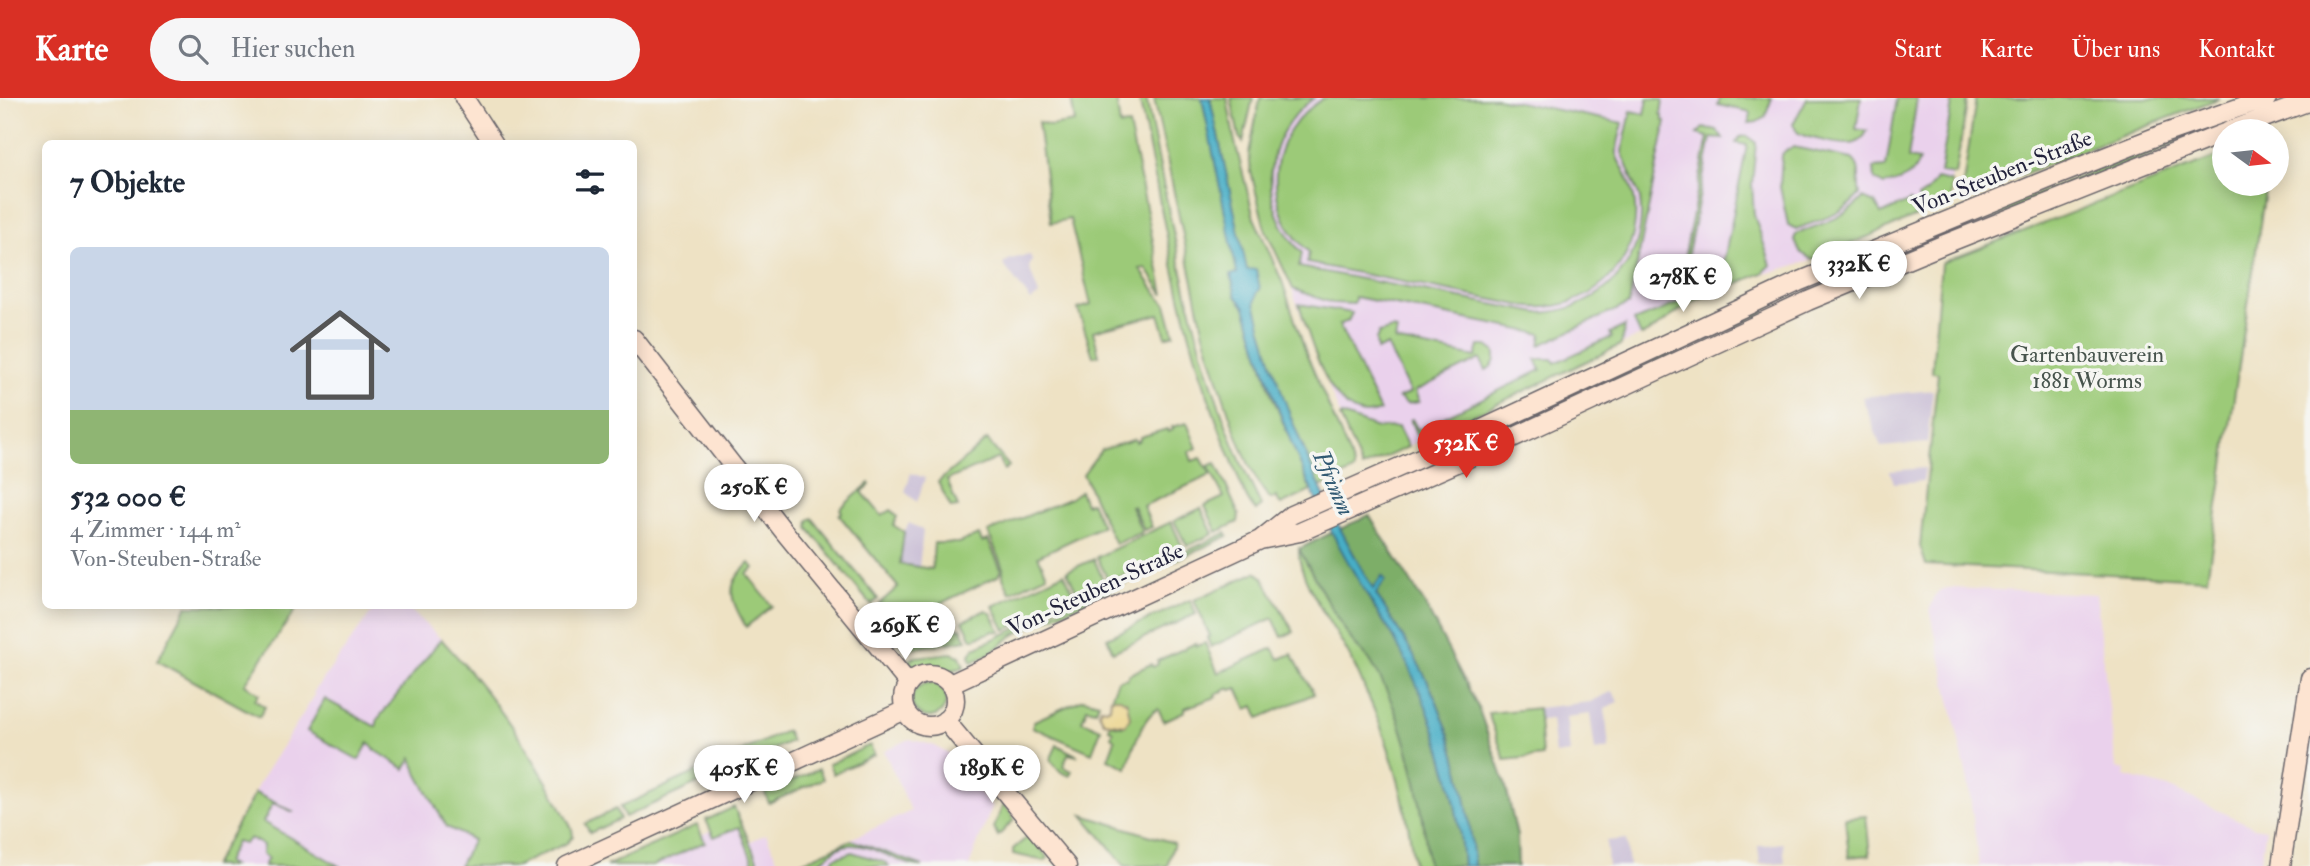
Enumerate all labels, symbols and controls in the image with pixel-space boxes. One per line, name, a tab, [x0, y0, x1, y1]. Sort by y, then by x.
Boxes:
search box	[150, 18, 640, 81]
text: Karte	[35, 29, 108, 70]
icon: search	[174, 30, 212, 68]
text: Hier suchen	[230, 33, 355, 65]
text: Start	[1894, 34, 1942, 65]
text: Karte	[1980, 34, 2033, 65]
text: Über uns	[2071, 34, 2160, 65]
text: Kontakt	[2198, 34, 2275, 65]
north arrow	[2212, 119, 2289, 196]
map controls	[2212, 119, 2289, 196]
street label: Von-Steuben-Straße	[1908, 123, 2097, 222]
icon: filters	[571, 163, 609, 201]
text: 7 Objekte	[70, 164, 185, 201]
pin: 332K €	[1802, 242, 1916, 301]
text: 332K €	[1827, 249, 1891, 278]
pin: 278K €	[1626, 254, 1740, 314]
text: 278K €	[1649, 262, 1717, 291]
icon: home	[277, 292, 403, 418]
park label: Gartenbauverein 1881 Worms	[2010, 340, 2164, 395]
pin: 532K €	[1409, 420, 1523, 480]
text: 532K €	[1434, 428, 1498, 457]
water label: Pfrimm	[1305, 445, 1362, 521]
pin: 250K €	[697, 464, 811, 524]
text: 250K €	[720, 472, 788, 501]
text: 532 000 €	[70, 478, 186, 515]
text: 4 Zimmer · 144 m²	[70, 515, 241, 544]
street label: Von-Steuben-Straße	[1002, 536, 1188, 643]
text: Von-Steuben-Straße	[70, 544, 261, 573]
pin: 269K €	[848, 602, 962, 662]
text: 269K €	[870, 610, 940, 639]
pin: 405K €	[687, 746, 801, 805]
pin: 189K €	[935, 746, 1049, 805]
text: 405K €	[710, 753, 778, 782]
text: 189K €	[959, 753, 1025, 782]

